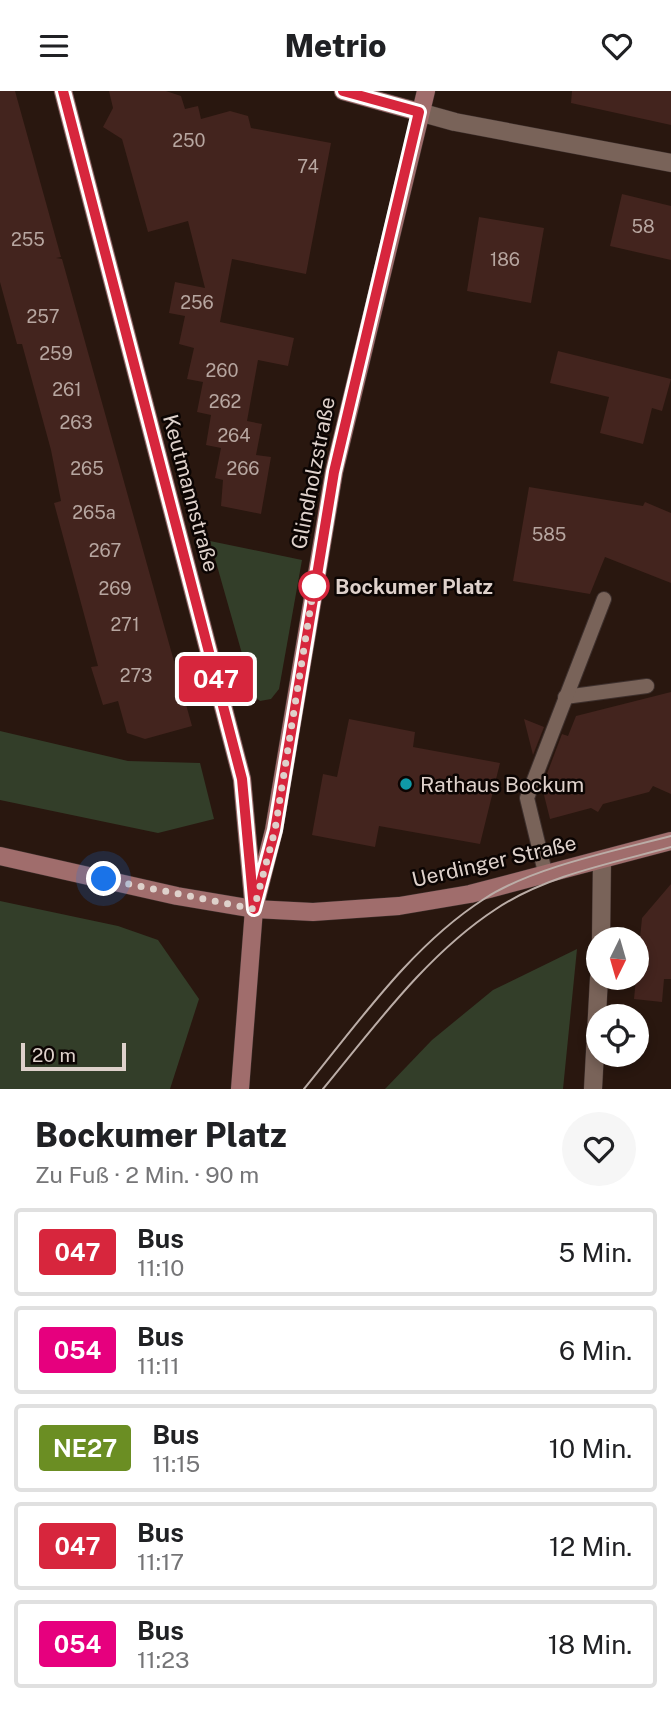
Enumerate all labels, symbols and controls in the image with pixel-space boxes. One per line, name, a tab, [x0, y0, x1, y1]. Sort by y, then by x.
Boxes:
icon: menu	[35, 27, 73, 65]
text: Metrio	[284, 27, 387, 64]
icon: heart	[598, 27, 636, 65]
house number: 250	[172, 130, 206, 151]
house number: 74	[297, 156, 319, 177]
house number: 58	[631, 216, 655, 237]
house number: 255	[11, 229, 45, 250]
house number: 186	[490, 249, 520, 270]
house number: 256	[180, 292, 214, 313]
house number: 257	[26, 306, 60, 327]
house number: 259	[39, 343, 73, 364]
house number: 260	[206, 360, 238, 381]
house number: 261	[52, 379, 82, 400]
house number: 262	[209, 391, 241, 412]
street label: Glindholzstraße	[286, 395, 340, 551]
street label: Keutmannstraße	[158, 411, 224, 575]
house number: 263	[59, 412, 93, 433]
house number: 264	[217, 425, 251, 446]
house number: 265	[70, 458, 104, 479]
house number: 266	[226, 458, 260, 479]
house number: 265a	[72, 502, 116, 523]
house number: 585	[532, 524, 566, 545]
house number: 267	[89, 540, 121, 561]
marker: Bockumer Platz	[299, 571, 329, 601]
place label: Bockumer Platz	[335, 574, 493, 599]
house number: 269	[98, 578, 132, 599]
house number: 271	[110, 614, 140, 635]
line badge: 047	[176, 656, 256, 702]
house number: 273	[120, 665, 152, 686]
text: 047	[193, 665, 239, 693]
place label: Rathaus Bockum	[420, 772, 584, 797]
marker: Rathaus Bockum	[398, 776, 414, 792]
street label: Uerdinger Straße	[409, 830, 579, 892]
your location	[86, 861, 121, 896]
north arrow	[586, 927, 649, 991]
map controls	[586, 927, 649, 1067]
button: locate	[586, 1004, 649, 1067]
scale bar	[21, 1040, 126, 1072]
text: 20 m	[32, 1044, 76, 1066]
button: heart	[562, 1112, 636, 1186]
text: Bockumer Platz	[35, 1116, 287, 1154]
text: Zu Fuß · 2 Min. · 90 m	[35, 1161, 259, 1188]
text: Bus	[137, 1223, 184, 1254]
text: 5 Min.	[559, 1237, 632, 1268]
text: 047	[54, 1238, 101, 1266]
text: 11:10	[137, 1254, 184, 1281]
text: Bus	[137, 1321, 184, 1352]
text: 6 Min.	[559, 1335, 632, 1366]
text: 054	[54, 1336, 101, 1364]
text: 11:11	[137, 1352, 180, 1379]
text: Bus	[152, 1419, 199, 1450]
text: 10 Min.	[549, 1433, 632, 1464]
text: NE27	[53, 1434, 117, 1462]
text: 11:15	[152, 1450, 200, 1477]
text: Bus	[137, 1517, 184, 1548]
text: 12 Min.	[549, 1531, 632, 1562]
text: 047	[54, 1532, 101, 1560]
text: 11:17	[137, 1548, 184, 1575]
text: Bus	[137, 1615, 184, 1646]
text: 18 Min.	[548, 1629, 632, 1660]
text: 054	[54, 1630, 101, 1658]
text: 11:23	[137, 1646, 190, 1673]

